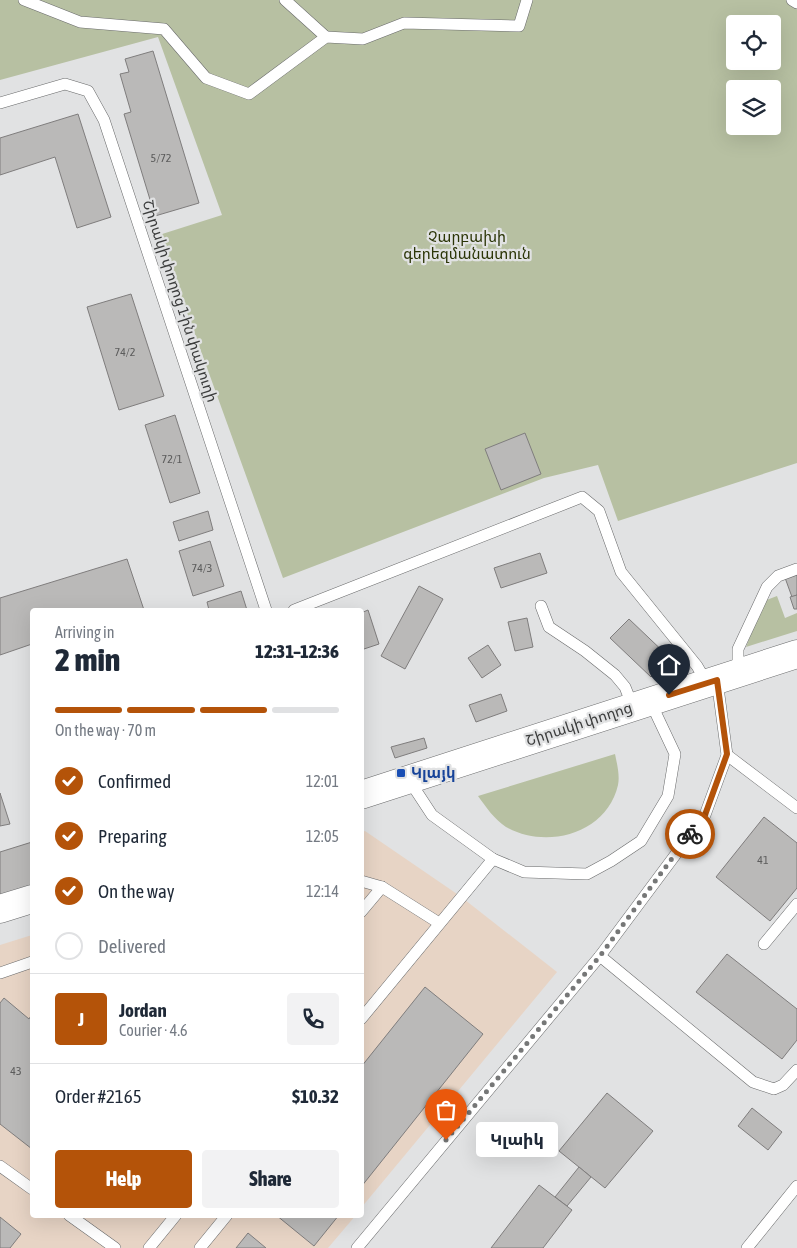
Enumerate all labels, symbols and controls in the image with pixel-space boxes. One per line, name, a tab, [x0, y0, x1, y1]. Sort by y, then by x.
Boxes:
map controls	[726, 15, 781, 135]
button: locate	[726, 15, 781, 70]
button: layers	[726, 80, 781, 135]
house number: 5/72	[151, 151, 171, 165]
street label: Շիրակի փողոց 1-ին փակուղի	[139, 198, 221, 404]
park label: Չարբախի գերեզմանատուն	[403, 228, 531, 263]
house number: 74/2	[115, 345, 135, 359]
house number: 72/1	[162, 452, 183, 466]
house number: 74/3	[192, 561, 212, 575]
text: Arriving in	[55, 623, 115, 641]
text: 12:31–12:36	[255, 640, 339, 662]
text: 2 min	[55, 641, 120, 678]
pin	[648, 644, 690, 695]
icon: home	[655, 651, 683, 679]
street label: Շիրակի փողոց	[523, 698, 635, 750]
text: On the way · 70 m	[55, 721, 156, 739]
place label: Կլայկ	[411, 764, 456, 782]
icon: check	[55, 767, 83, 795]
marker: Կլայկ	[395, 767, 407, 779]
text: Confirmed	[98, 770, 171, 792]
text: 12:01	[306, 772, 339, 790]
courier	[665, 809, 715, 859]
icon: bike	[676, 820, 704, 848]
icon: check	[55, 822, 83, 850]
text: Preparing	[98, 825, 167, 847]
text: 12:05	[306, 827, 339, 845]
house number: 41	[757, 853, 769, 867]
icon: check	[55, 877, 83, 905]
text: On the way	[98, 880, 175, 902]
text: 12:14	[306, 882, 339, 900]
text: Delivered	[98, 935, 166, 957]
button: phone	[287, 993, 339, 1045]
text: Jordan	[119, 999, 167, 1021]
text: J	[78, 1008, 84, 1030]
text: Courier · 4.6	[119, 1021, 188, 1039]
house number: 43	[10, 1064, 22, 1078]
text: Order #2165	[55, 1085, 142, 1107]
text: $10.32	[292, 1085, 339, 1107]
pin	[425, 1089, 467, 1140]
icon: bag	[432, 1096, 460, 1124]
callout: Կլաիկ	[476, 1122, 558, 1158]
text: Կլաիկ	[490, 1130, 544, 1148]
button: Help	[55, 1150, 192, 1208]
button: Share	[202, 1150, 339, 1208]

